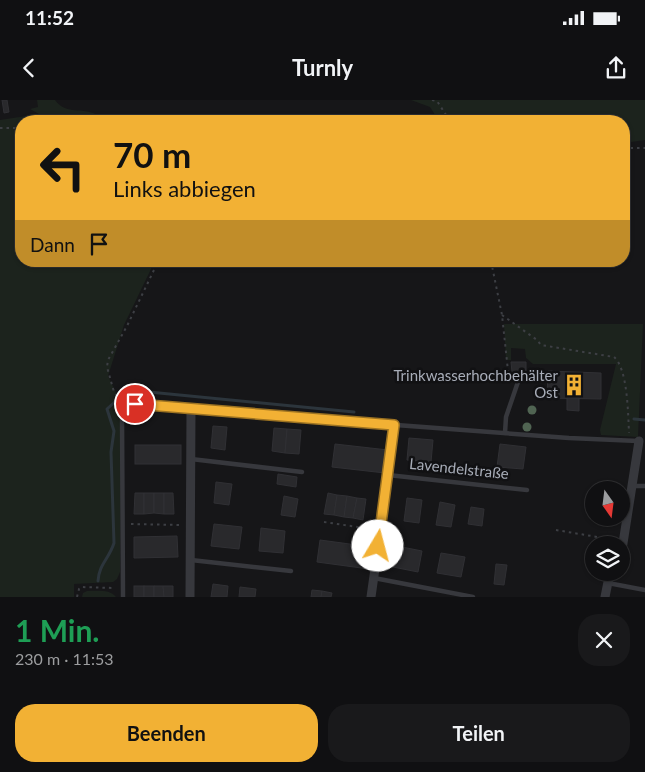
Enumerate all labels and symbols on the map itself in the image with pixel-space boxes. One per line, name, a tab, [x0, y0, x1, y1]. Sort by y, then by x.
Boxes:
place label: Trinkwasserhochbehälter Ost	[393, 366, 559, 401]
building icon: Trinkwasserhochbehälter Ost	[561, 372, 587, 398]
pin	[114, 383, 156, 425]
street label: Lavendelstraße	[408, 454, 510, 482]
north arrow	[585, 481, 630, 526]
position arrow	[351, 519, 403, 571]

